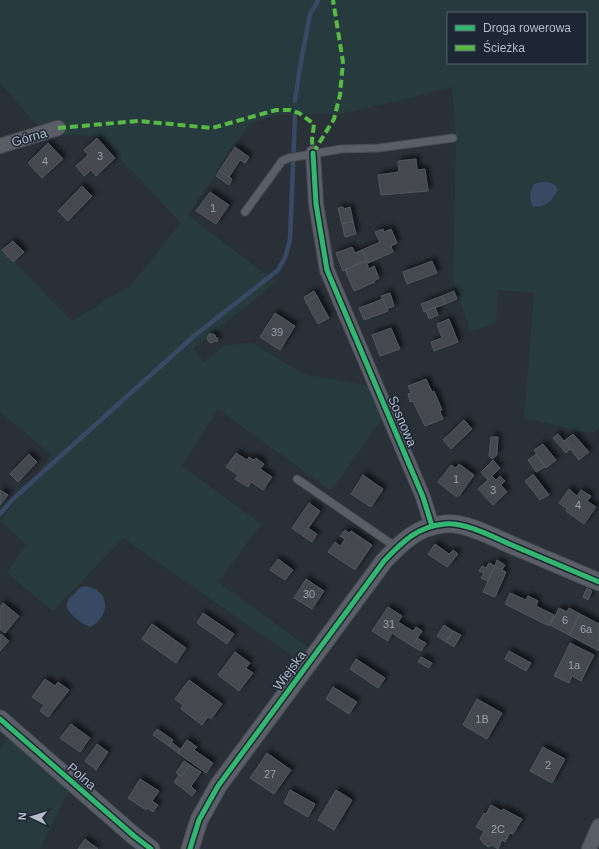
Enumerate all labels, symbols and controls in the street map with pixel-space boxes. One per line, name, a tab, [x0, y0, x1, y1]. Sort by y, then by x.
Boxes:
legend	[447, 12, 587, 64]
text: Droga rowerowa	[483, 21, 571, 35]
text: Ścieżka	[483, 40, 525, 55]
street label: Górna	[10, 125, 49, 150]
house number: 3	[97, 150, 103, 162]
house number: 4	[42, 155, 48, 167]
house number: 1	[210, 202, 216, 214]
house number: 39	[271, 326, 283, 338]
street label: Sosnowa	[385, 394, 420, 449]
house number: 1	[453, 473, 459, 485]
house number: 3	[490, 484, 496, 496]
house number: 4	[575, 499, 581, 511]
house number: 30	[303, 588, 315, 600]
house number: 6	[562, 614, 568, 626]
house number: 31	[383, 618, 395, 630]
house number: 6a	[580, 623, 593, 635]
street label: Wiejska	[270, 647, 309, 693]
house number: 1a	[568, 659, 581, 671]
house number: 1B	[475, 713, 489, 725]
house number: 2	[545, 759, 551, 771]
street label: Polna	[64, 760, 100, 793]
house number: 27	[264, 768, 276, 780]
north arrow	[12, 797, 52, 837]
text: N	[16, 812, 28, 821]
house number: 2C	[491, 823, 505, 835]

